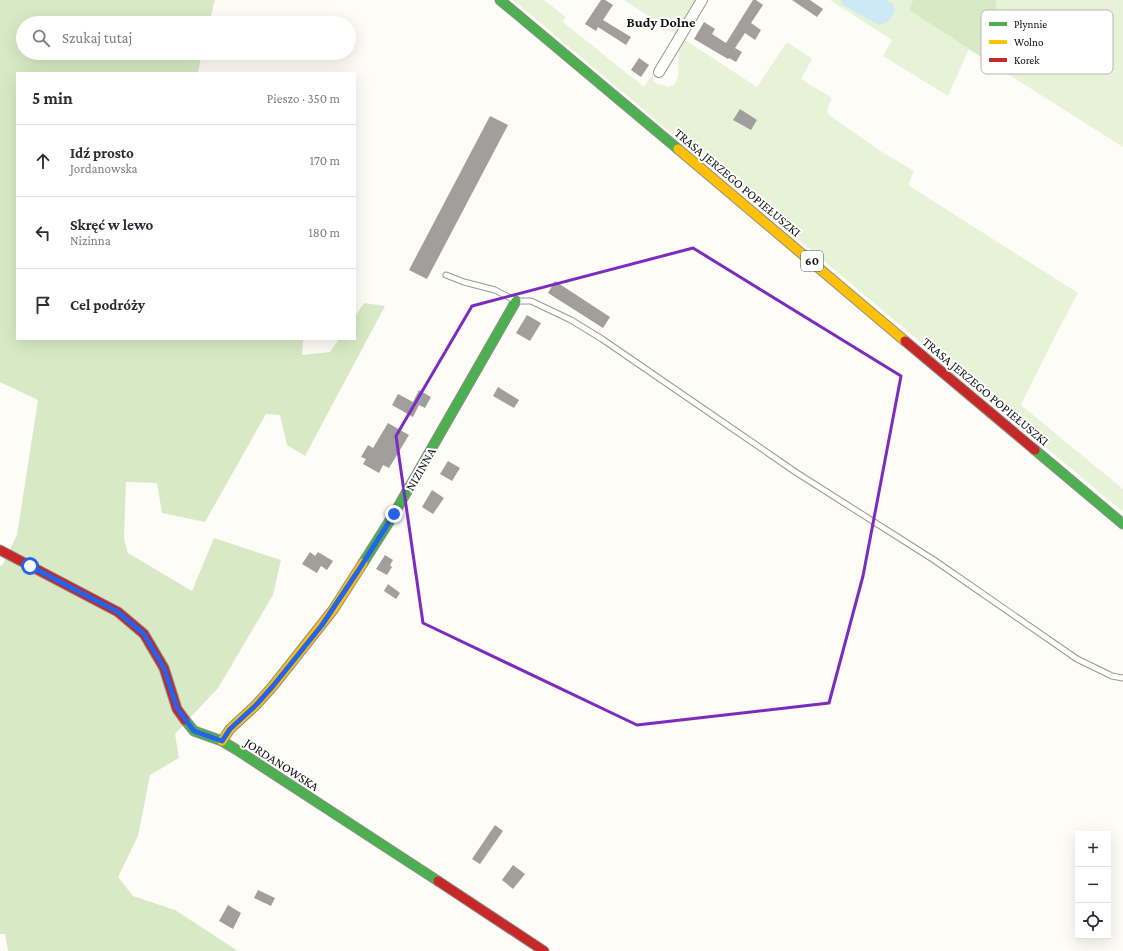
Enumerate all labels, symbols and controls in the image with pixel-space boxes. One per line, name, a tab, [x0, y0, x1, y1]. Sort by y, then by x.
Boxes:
legend	[981, 10, 1113, 74]
district label: Budy Dolne	[627, 14, 696, 30]
search box	[16, 16, 356, 60]
text: Płynnie	[1014, 18, 1047, 31]
icon: search	[30, 27, 52, 49]
text: Szukaj tutaj	[62, 30, 132, 46]
text: Wolno	[1014, 36, 1044, 48]
text: Korek	[1014, 54, 1040, 66]
text: 5 min	[32, 89, 73, 108]
text: Pieszo · 350 m	[267, 91, 340, 106]
street label: TRASA JERZEGO POPIEŁUSZKI	[671, 125, 804, 240]
text: Idź prosto	[70, 145, 134, 161]
icon: ahead	[32, 150, 54, 172]
text: 170 m	[310, 153, 340, 168]
text: Jordanowska	[70, 161, 138, 176]
text: Skręć w lewo	[70, 217, 153, 233]
icon: left	[32, 222, 54, 244]
text: 180 m	[308, 225, 340, 240]
text: Nizinna	[70, 233, 111, 248]
road number: 60	[801, 251, 823, 271]
icon: arrive	[32, 294, 54, 316]
text: Cel podróży	[70, 297, 145, 313]
street label: TRASA JERZEGO POPIEŁUSZKI	[919, 334, 1052, 449]
street label: NIZINNA	[402, 444, 439, 494]
route end	[385, 505, 403, 523]
route start	[21, 557, 39, 575]
street label: JORDANOWSKA	[241, 734, 322, 794]
map controls	[1075, 831, 1111, 939]
button: +	[1075, 831, 1111, 867]
button: −	[1075, 867, 1111, 903]
button: locate	[1075, 903, 1111, 939]

